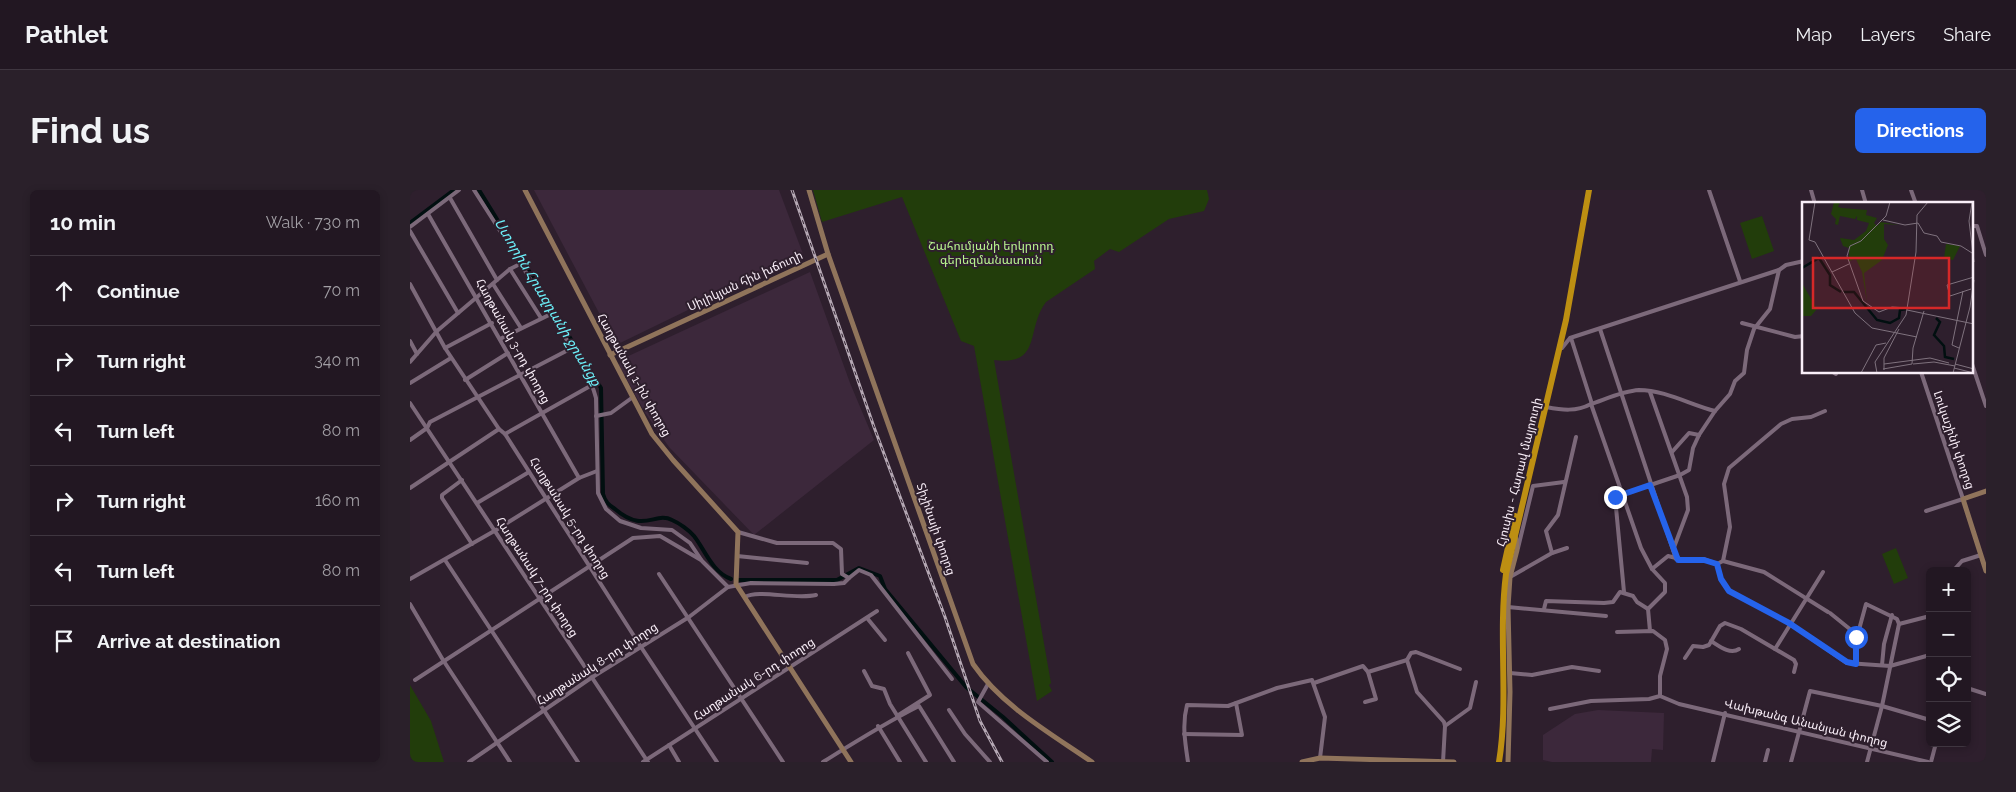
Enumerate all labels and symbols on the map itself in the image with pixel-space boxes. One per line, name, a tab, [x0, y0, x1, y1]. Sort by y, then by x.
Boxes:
inset map	[1802, 202, 1974, 374]
water label: Ստորին Հրազդանի ջրանցք	[491, 215, 605, 390]
park label: Շահումյանի երկրորդ գերեզմանատուն	[928, 239, 1054, 267]
street label: Սիլիկյան հին խճուղի	[685, 248, 805, 314]
street label: Հաղթանակ 3-րդ փողոց	[473, 276, 553, 406]
street label: Հաղթանակ 1-ին փողոց	[594, 311, 674, 439]
street label: Լուկաշինի փողոց	[1931, 389, 1977, 491]
street label: Հյուսիս - Հարավ մայրուղի	[1494, 396, 1544, 548]
street label: Հաղթանակ 5-րդ փողոց	[527, 455, 613, 581]
street label: Տիչինայի փողոց	[914, 481, 958, 577]
route end	[1604, 486, 1627, 509]
street label: Հաղթանակ 7-րդ փողոց	[493, 514, 581, 640]
street label: Հաղթանակ 8-րդ փողոց	[534, 620, 660, 708]
route start	[1845, 626, 1868, 649]
street label: Հաղթանակ 6-րդ փողոց	[691, 635, 817, 723]
street label: Վախթանգ Անանյան փողոց	[1723, 696, 1889, 750]

